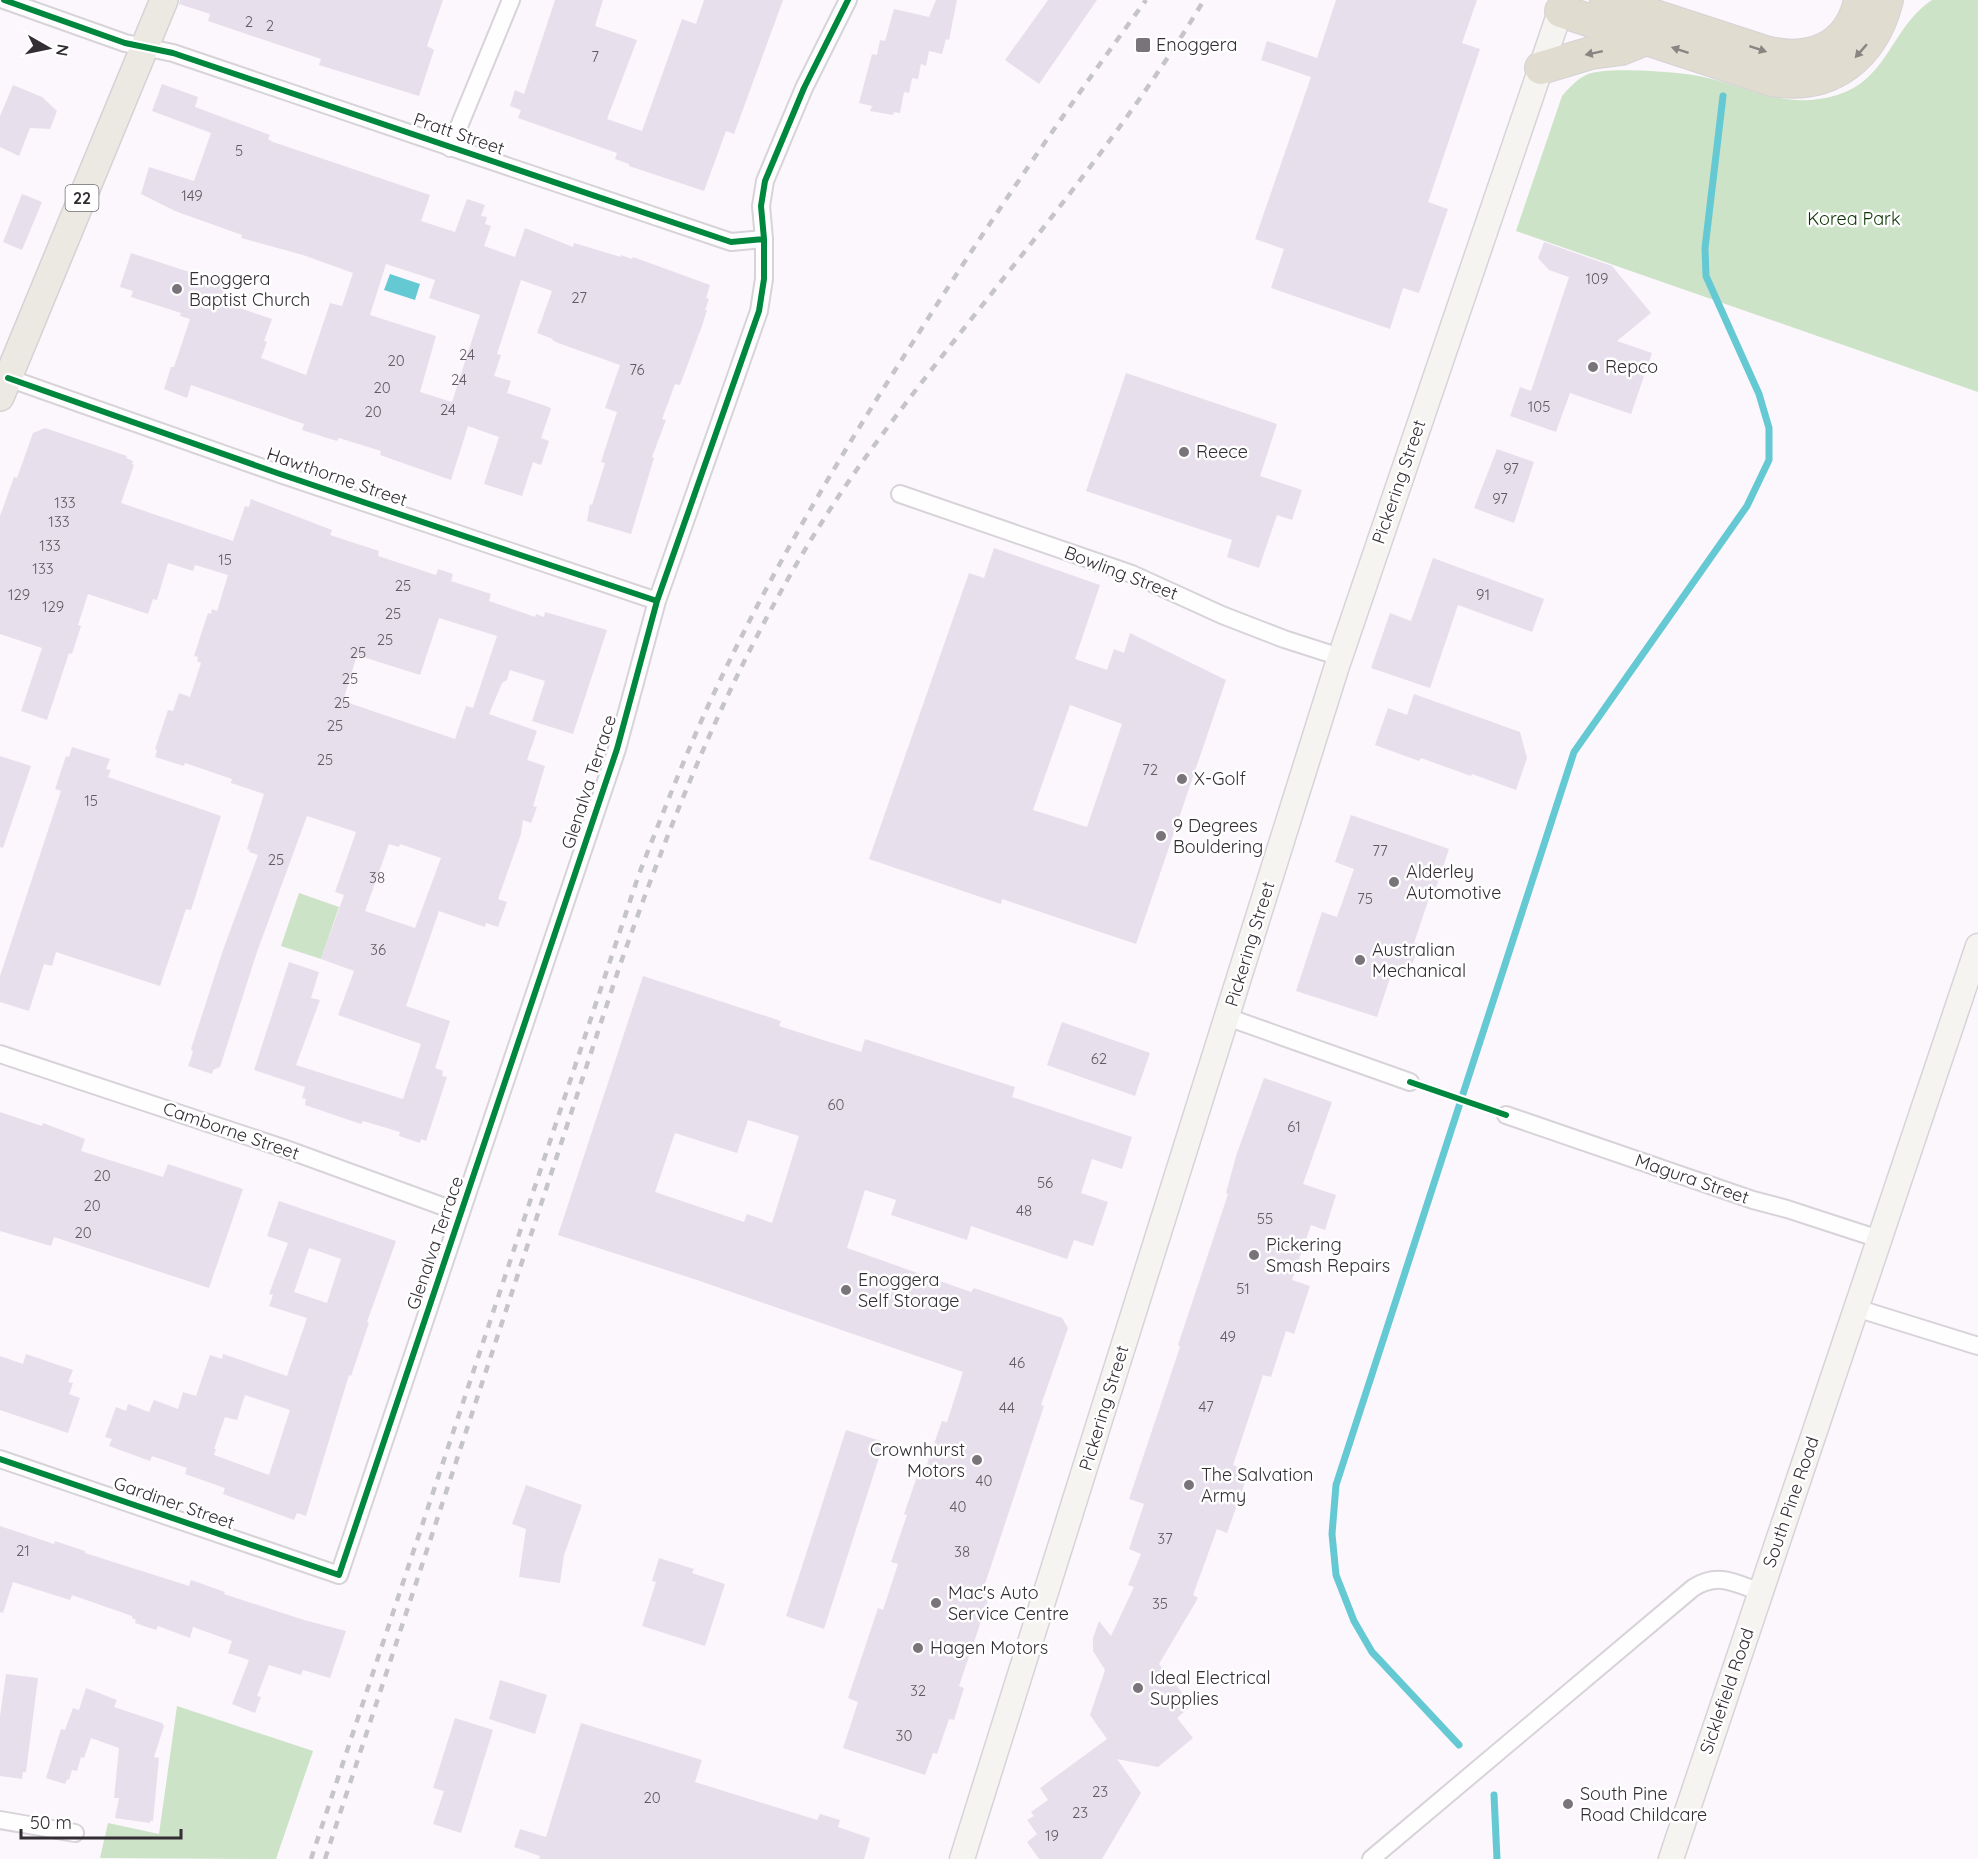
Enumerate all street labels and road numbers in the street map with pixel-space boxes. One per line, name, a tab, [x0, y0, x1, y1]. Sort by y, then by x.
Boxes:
street label: Pratt Street	[411, 107, 508, 160]
road number: 22	[66, 185, 98, 211]
street label: Pickering Street	[1367, 417, 1431, 547]
street label: Hawthorne Street	[264, 442, 410, 511]
street label: Bowling Street	[1061, 540, 1181, 605]
street label: Glenalva Terrace	[556, 712, 621, 852]
street label: Pickering Street	[1220, 878, 1280, 1009]
street label: Camborne Street	[160, 1096, 302, 1165]
street label: Magura Street	[1632, 1148, 1752, 1209]
street label: Glenalva Terrace	[401, 1173, 468, 1313]
street label: Pickering Street	[1074, 1342, 1134, 1473]
street label: South Pine Road	[1757, 1433, 1824, 1570]
street label: Gardiner Street	[111, 1471, 238, 1534]
street label: Sicklefield Road	[1694, 1625, 1759, 1757]

